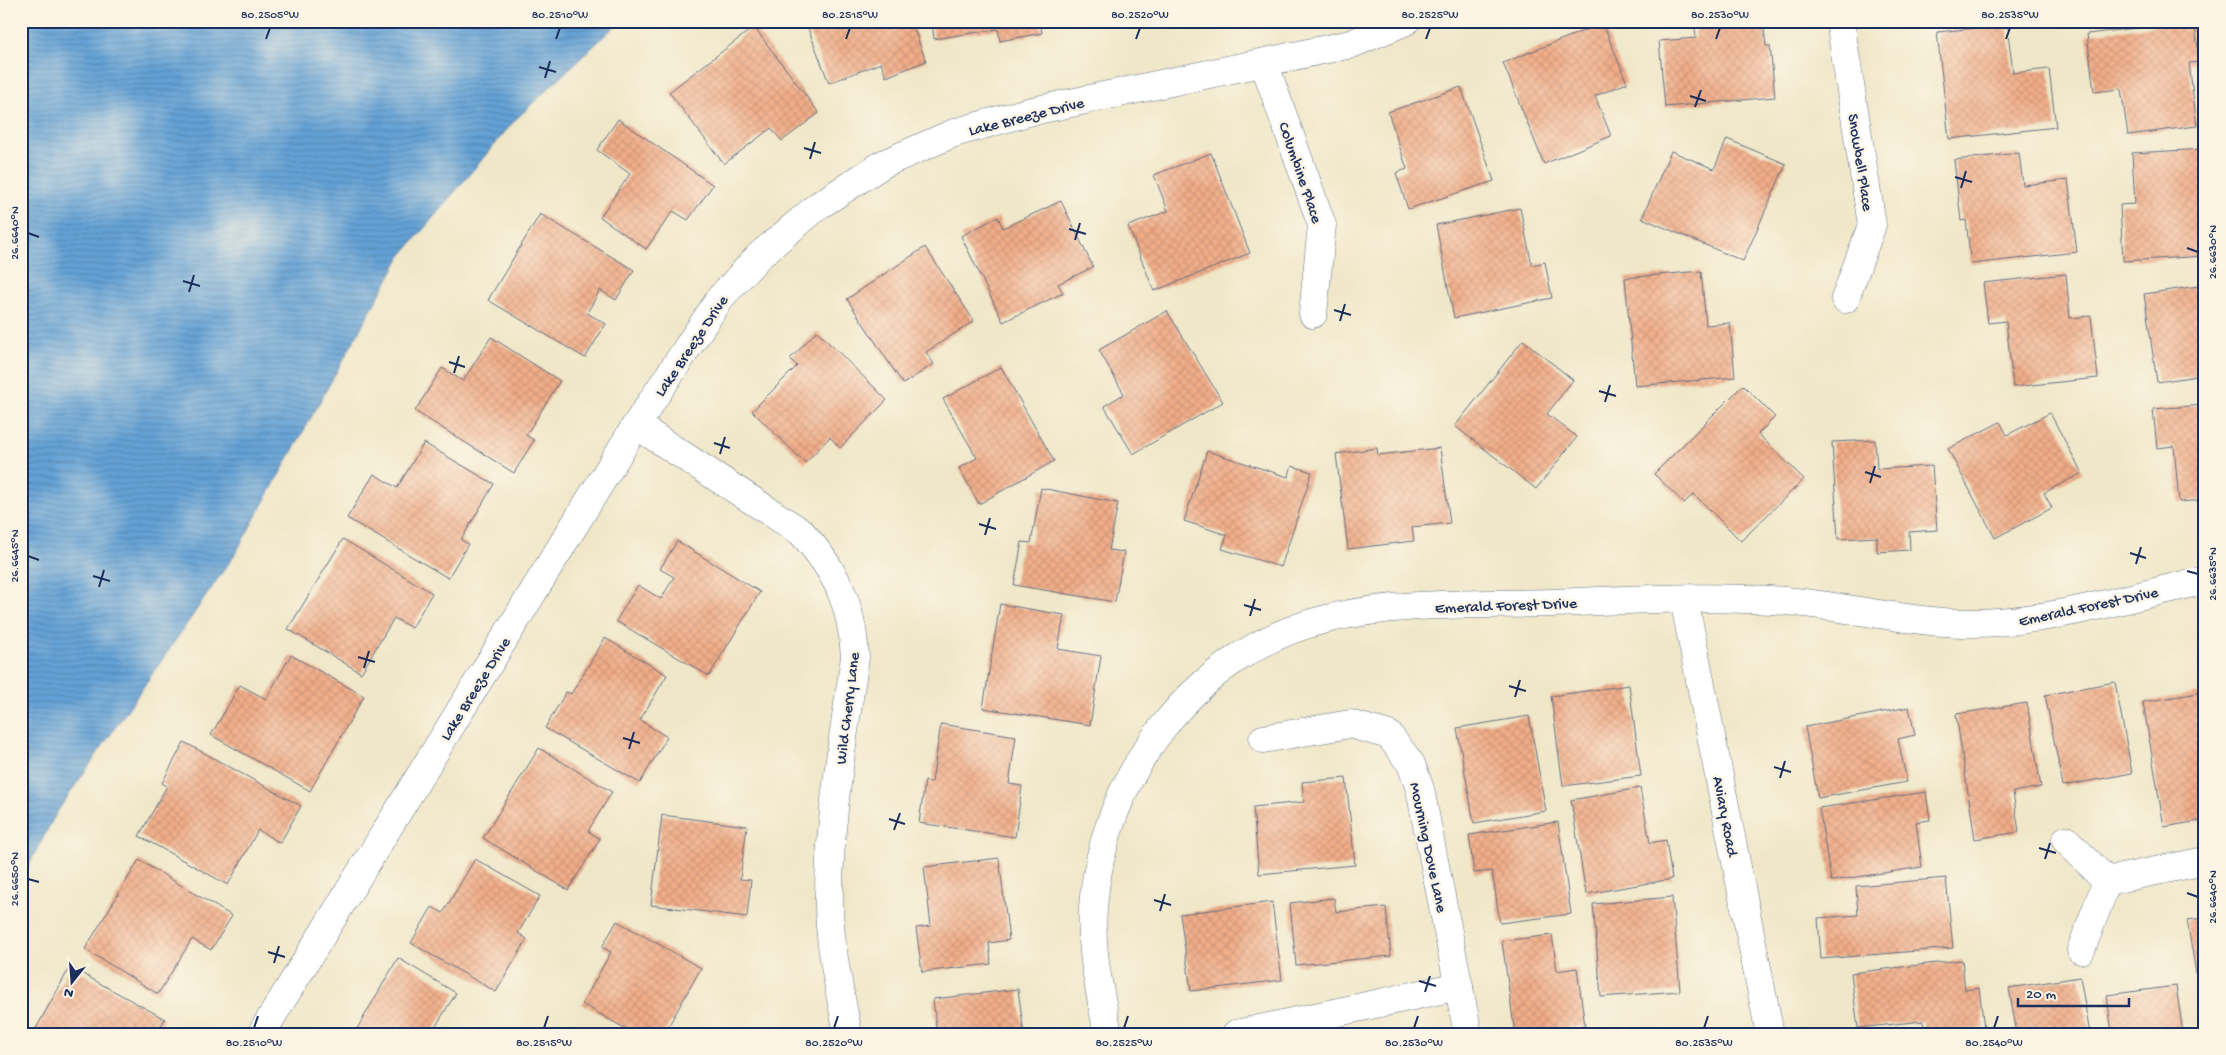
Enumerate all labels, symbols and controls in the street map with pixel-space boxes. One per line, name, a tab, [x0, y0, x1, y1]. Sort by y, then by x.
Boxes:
text: 80.2505°W	[241, 9, 299, 23]
text: 80.2510°W	[532, 9, 588, 23]
text: 80.2515°W	[822, 9, 878, 23]
text: 80.2520°W	[1111, 9, 1169, 23]
text: 80.2525°W	[1401, 9, 1459, 23]
text: 80.2530°W	[1691, 9, 1749, 23]
text: 80.2535°W	[1981, 9, 2039, 23]
street label: Lake Breeze Drive	[967, 95, 1087, 142]
street label: Snowbell Place	[1841, 113, 1876, 213]
street label: Columbine Place	[1272, 120, 1325, 227]
text: 26.6640°N	[9, 206, 23, 260]
text: 26.6630°N	[2207, 225, 2221, 279]
street label: Lake Breeze Drive	[652, 292, 734, 401]
text: 26.6645°N	[9, 529, 23, 583]
text: 26.6635°N	[2207, 547, 2221, 601]
street label: Emerald Forest Drive	[2017, 584, 2161, 633]
street label: Emerald Forest Drive	[1435, 595, 1578, 619]
street label: Lake Breeze Drive	[438, 634, 517, 745]
street label: Wild Cherry Lane	[833, 651, 866, 766]
street label: Aviary Road	[1706, 775, 1741, 860]
street label: Mourning Dove Lane	[1404, 781, 1450, 915]
text: 26.6650°N	[9, 852, 23, 906]
text: 26.6640°N	[2207, 870, 2221, 924]
north arrow	[48, 958, 98, 1008]
scale bar	[2018, 975, 2130, 1007]
text: N	[62, 983, 76, 1002]
text: 20 m	[2026, 986, 2056, 1004]
text: 80.2510°W	[226, 1037, 282, 1051]
text: 80.2515°W	[516, 1037, 572, 1051]
text: 80.2520°W	[805, 1037, 863, 1051]
text: 80.2525°W	[1095, 1037, 1153, 1051]
text: 80.2530°W	[1385, 1037, 1443, 1051]
text: 80.2535°W	[1675, 1037, 1733, 1051]
text: 80.2540°W	[1965, 1037, 2023, 1051]

